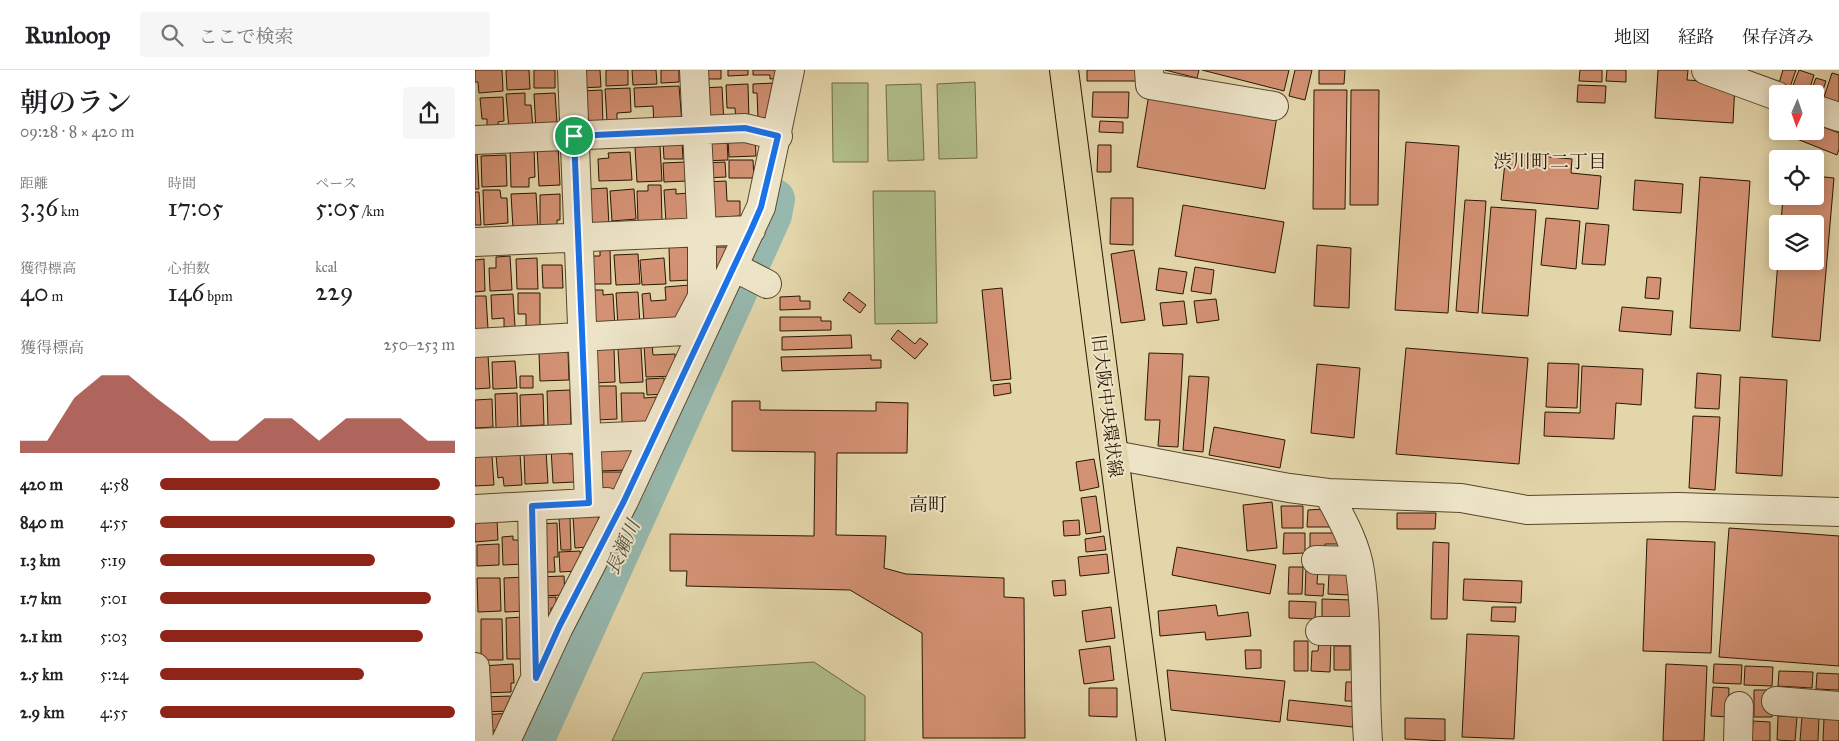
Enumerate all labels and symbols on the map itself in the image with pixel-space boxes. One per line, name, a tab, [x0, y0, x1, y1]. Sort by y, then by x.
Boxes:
north arrow	[1769, 85, 1824, 140]
pin	[553, 115, 595, 157]
district label: 渋川町二丁目	[1493, 150, 1607, 173]
street label: 旧大阪中央環状線	[1087, 333, 1127, 479]
district label: 高町	[909, 493, 947, 516]
water label: 長瀬川	[600, 515, 645, 578]

